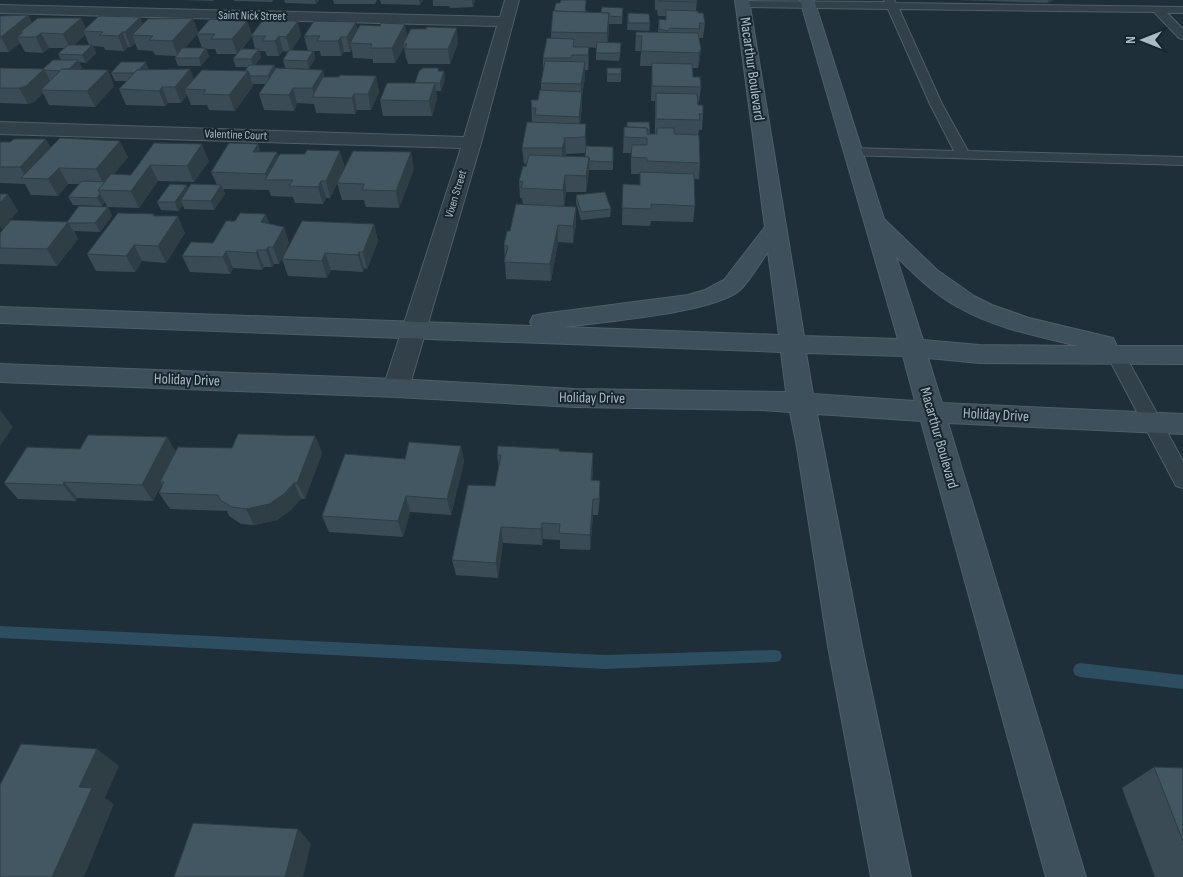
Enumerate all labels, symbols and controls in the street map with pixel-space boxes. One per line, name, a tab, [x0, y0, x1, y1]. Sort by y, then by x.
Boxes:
street label: Saint Nick Street	[218, 8, 286, 24]
north arrow	[1118, 15, 1168, 65]
street label: Macarthur Boulevard	[735, 16, 769, 122]
text: N	[1122, 36, 1139, 44]
street label: Valentine Court	[204, 126, 268, 144]
street label: Vixen Street	[442, 168, 470, 220]
street label: Holiday Drive	[154, 369, 220, 391]
street label: Macarthur Boulevard	[915, 385, 963, 491]
street label: Holiday Drive	[559, 388, 625, 408]
street label: Holiday Drive	[963, 404, 1029, 426]

